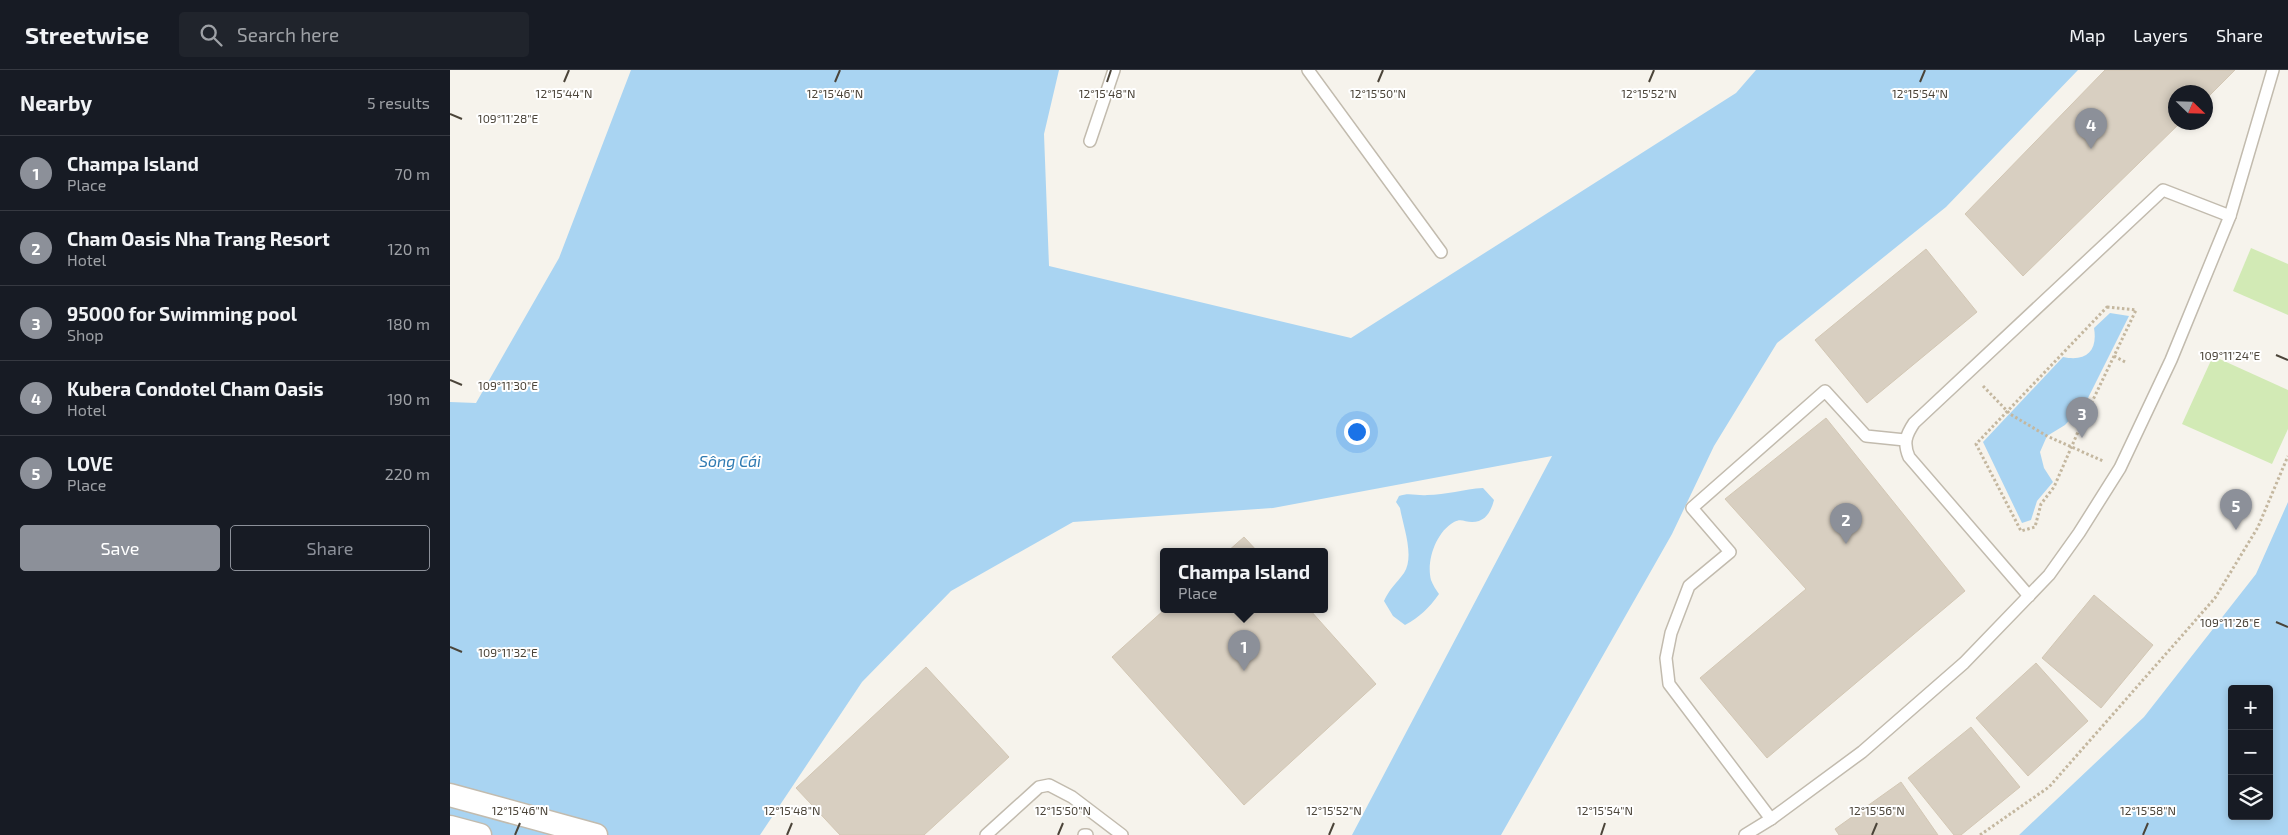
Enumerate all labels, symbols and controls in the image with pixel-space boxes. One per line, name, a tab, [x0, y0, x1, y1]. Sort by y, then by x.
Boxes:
search box	[179, 12, 529, 57]
text: Streetwise	[25, 20, 149, 49]
icon: search	[197, 21, 225, 49]
text: Search here	[237, 23, 339, 46]
text: Map	[2069, 24, 2105, 46]
text: Layers	[2133, 24, 2188, 46]
text: Share	[2216, 24, 2263, 46]
north arrow	[2168, 85, 2213, 130]
text: 12°15'44"N	[536, 86, 592, 100]
text: 12°15'46"N	[807, 86, 863, 100]
text: 12°15'48"N	[1079, 86, 1135, 100]
text: 12°15'50"N	[1350, 86, 1406, 100]
text: 12°15'52"N	[1621, 86, 1677, 100]
text: 12°15'54"N	[1892, 86, 1948, 100]
text: Nearby	[20, 90, 92, 115]
text: 5 results	[367, 93, 430, 112]
pin: 4	[2075, 108, 2107, 149]
text: 109°11'28"E	[478, 111, 538, 125]
text: Champa Island	[67, 152, 199, 175]
text: 1	[33, 164, 39, 183]
text: 70 m	[395, 164, 430, 183]
text: Place	[67, 175, 106, 194]
text: Cham Oasis Nha Trang Resort	[67, 227, 330, 250]
text: 2	[31, 239, 41, 258]
text: 120 m	[387, 239, 430, 258]
text: Hotel	[67, 250, 106, 269]
text: 95000 for Swimming pool	[67, 302, 297, 325]
text: 3	[31, 314, 41, 333]
text: 180 m	[387, 314, 430, 333]
text: Shop	[67, 325, 104, 344]
text: 109°11'24"E	[2200, 348, 2260, 362]
text: Kubera Condotel Cham Oasis	[67, 377, 324, 400]
text: 109°11'30"E	[478, 378, 538, 392]
text: 4	[31, 389, 41, 408]
text: 190 m	[387, 389, 430, 408]
pin: 3	[2066, 397, 2098, 438]
text: Hotel	[67, 400, 106, 419]
your location	[1344, 419, 1370, 445]
water label: Sông Cái	[699, 451, 761, 470]
text: LOVE	[67, 452, 113, 475]
text: 5	[32, 464, 40, 483]
text: 220 m	[385, 464, 430, 483]
text: Place	[67, 475, 106, 494]
pin: 5	[2220, 489, 2252, 530]
pin: 2	[1830, 503, 1862, 544]
button: Save	[20, 525, 220, 571]
button: Share	[230, 525, 430, 571]
popup	[1160, 548, 1328, 613]
text: Champa Island	[1178, 560, 1310, 583]
text: Place	[1178, 583, 1217, 602]
text: 109°11'26"E	[2200, 615, 2260, 629]
pin: 1	[1228, 630, 1260, 671]
text: 109°11'32"E	[478, 645, 538, 659]
map controls	[2228, 685, 2273, 820]
button: +	[2228, 685, 2273, 730]
button: −	[2228, 730, 2273, 775]
button: layers	[2228, 775, 2273, 820]
text: 12°15'46"N	[492, 803, 548, 817]
text: 12°15'48"N	[764, 803, 820, 817]
text: 12°15'50"N	[1035, 803, 1091, 817]
text: 12°15'52"N	[1306, 803, 1362, 817]
text: 12°15'54"N	[1577, 803, 1633, 817]
text: 12°15'56"N	[1849, 803, 1905, 817]
text: 12°15'58"N	[2120, 803, 2176, 817]

